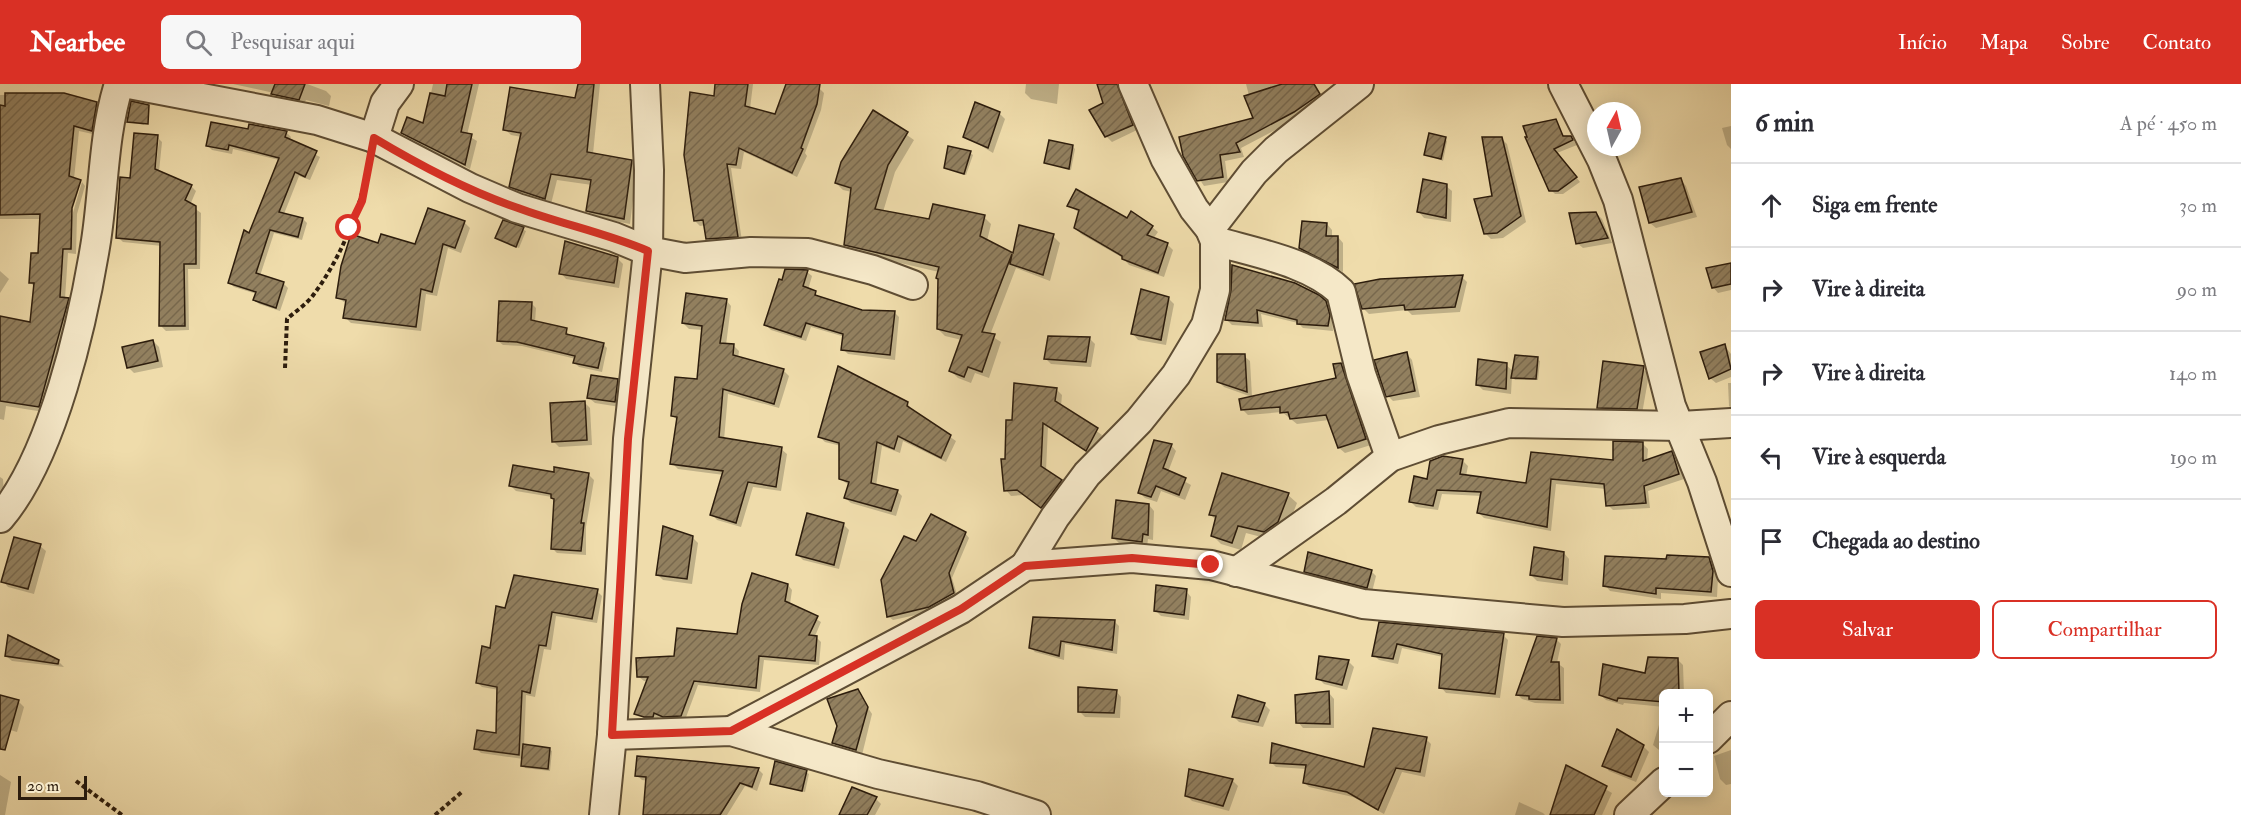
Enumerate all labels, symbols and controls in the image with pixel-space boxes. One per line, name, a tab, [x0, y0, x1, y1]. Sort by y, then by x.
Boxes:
search box	[161, 15, 581, 69]
text: Nearbee	[30, 25, 125, 60]
icon: search	[182, 26, 215, 59]
text: Pesquisar aqui	[230, 28, 355, 56]
text: Início	[1898, 29, 1947, 56]
text: Mapa	[1980, 29, 2028, 56]
text: Sobre	[2061, 29, 2110, 56]
text: Contato	[2143, 29, 2211, 56]
north arrow	[1587, 102, 1641, 156]
text: 6 min	[1755, 107, 1814, 139]
text: A pé · 450 m	[2120, 111, 2217, 136]
icon: ahead	[1755, 189, 1788, 222]
text: Siga em frente	[1812, 191, 1937, 219]
text: 30 m	[2179, 193, 2217, 218]
route start	[335, 214, 361, 240]
icon: right	[1755, 273, 1788, 306]
text: Vire à direita	[1812, 275, 1925, 303]
text: 90 m	[2177, 277, 2217, 302]
icon: right	[1755, 357, 1788, 390]
text: Vire à direita	[1812, 359, 1925, 387]
text: 140 m	[2169, 361, 2217, 386]
icon: left	[1755, 441, 1788, 474]
text: Vire à esquerda	[1812, 443, 1946, 471]
text: 190 m	[2170, 445, 2217, 470]
icon: arrive	[1755, 525, 1788, 558]
text: Chegada ao destino	[1812, 527, 1980, 555]
route end	[1197, 551, 1223, 577]
button: Salvar	[1755, 600, 1980, 659]
button: Compartilhar	[1992, 600, 2217, 659]
map controls	[1659, 689, 1713, 797]
button: +	[1659, 689, 1713, 743]
button: −	[1659, 743, 1713, 797]
scale bar	[18, 773, 87, 800]
text: 20 m	[27, 776, 59, 796]

